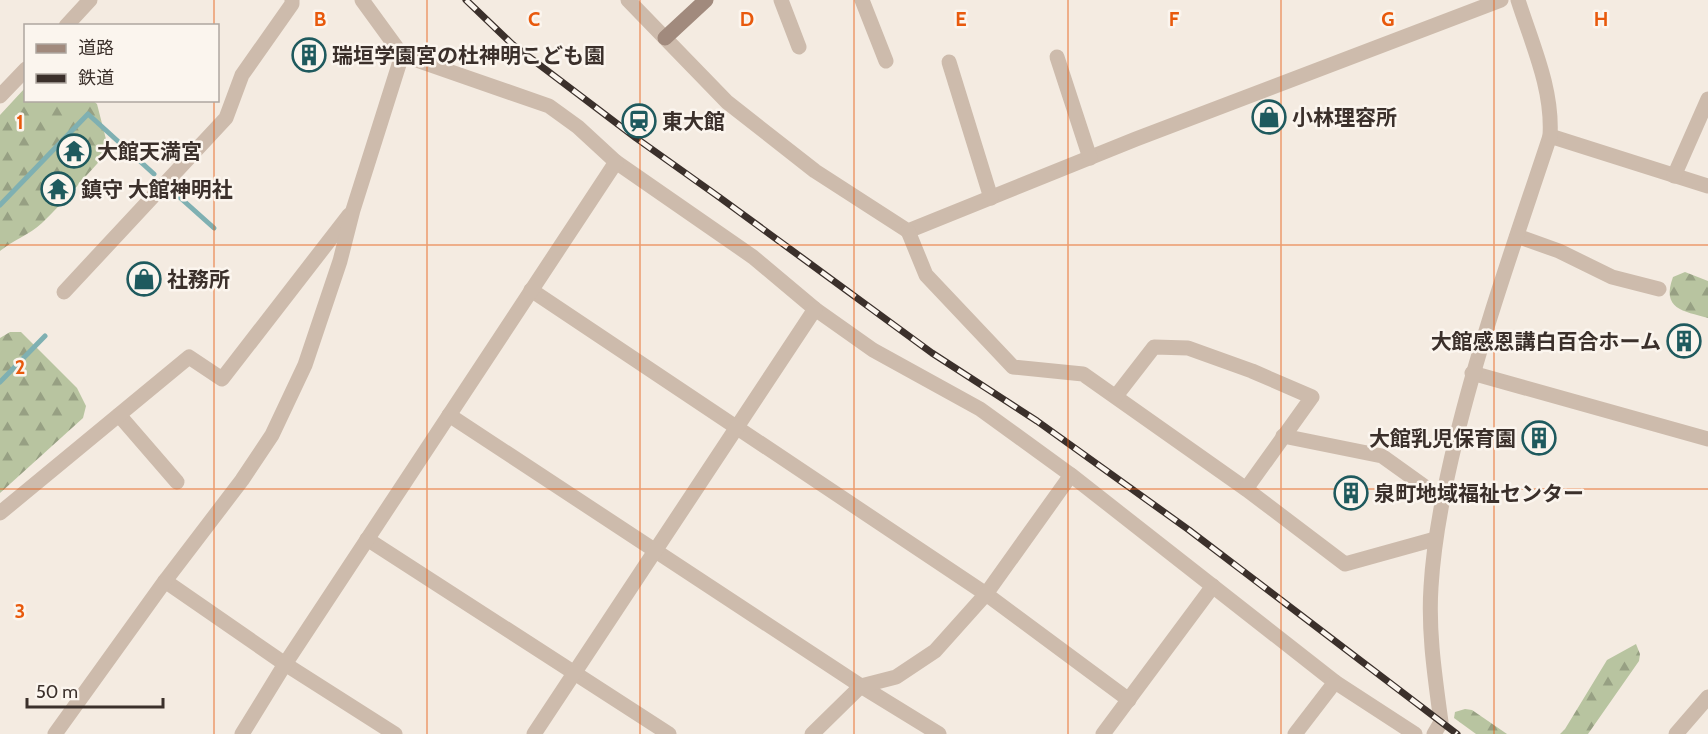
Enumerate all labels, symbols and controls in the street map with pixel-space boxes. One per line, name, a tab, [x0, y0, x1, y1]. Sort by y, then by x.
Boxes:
text: B	[314, 7, 326, 31]
text: C	[528, 7, 540, 31]
text: D	[740, 7, 754, 31]
text: E	[955, 7, 967, 31]
text: F	[1169, 7, 1180, 31]
text: G	[1381, 7, 1395, 31]
text: H	[1594, 7, 1608, 31]
legend	[24, 24, 219, 102]
text: 道路	[78, 37, 114, 59]
building icon: 瑞垣学園宮の杜神明こども園	[291, 37, 327, 73]
place label: 瑞垣学園宮の杜神明こども園	[332, 43, 605, 68]
text: 鉄道	[78, 67, 114, 89]
shop icon: 小林理容所	[1251, 99, 1287, 135]
station icon: 東大館	[621, 103, 657, 139]
place label: 小林理容所	[1292, 105, 1397, 130]
place label: 東大館	[662, 109, 725, 134]
text: 1	[16, 110, 24, 134]
temple icon: 大館天満宮	[56, 133, 92, 169]
place label: 大館天満宮	[97, 139, 202, 164]
temple icon: 鎮守 大館神明社	[40, 171, 76, 207]
place label: 鎮守 大館神明社	[81, 177, 233, 202]
shop icon: 社務所	[126, 261, 162, 297]
place label: 社務所	[167, 267, 230, 292]
building icon: 大館感恩講白百合ホーム	[1666, 323, 1702, 359]
place label: 大館感恩講白百合ホーム	[1431, 329, 1661, 354]
text: 2	[15, 355, 25, 379]
building icon: 大館乳児保育園	[1521, 420, 1557, 456]
place label: 大館乳児保育園	[1369, 426, 1516, 451]
building icon: 泉町地域福祉センター	[1333, 475, 1369, 511]
place label: 泉町地域福祉センター	[1374, 481, 1584, 506]
text: 3	[15, 599, 25, 623]
scale bar	[27, 671, 164, 709]
text: 50 m	[36, 681, 78, 703]

